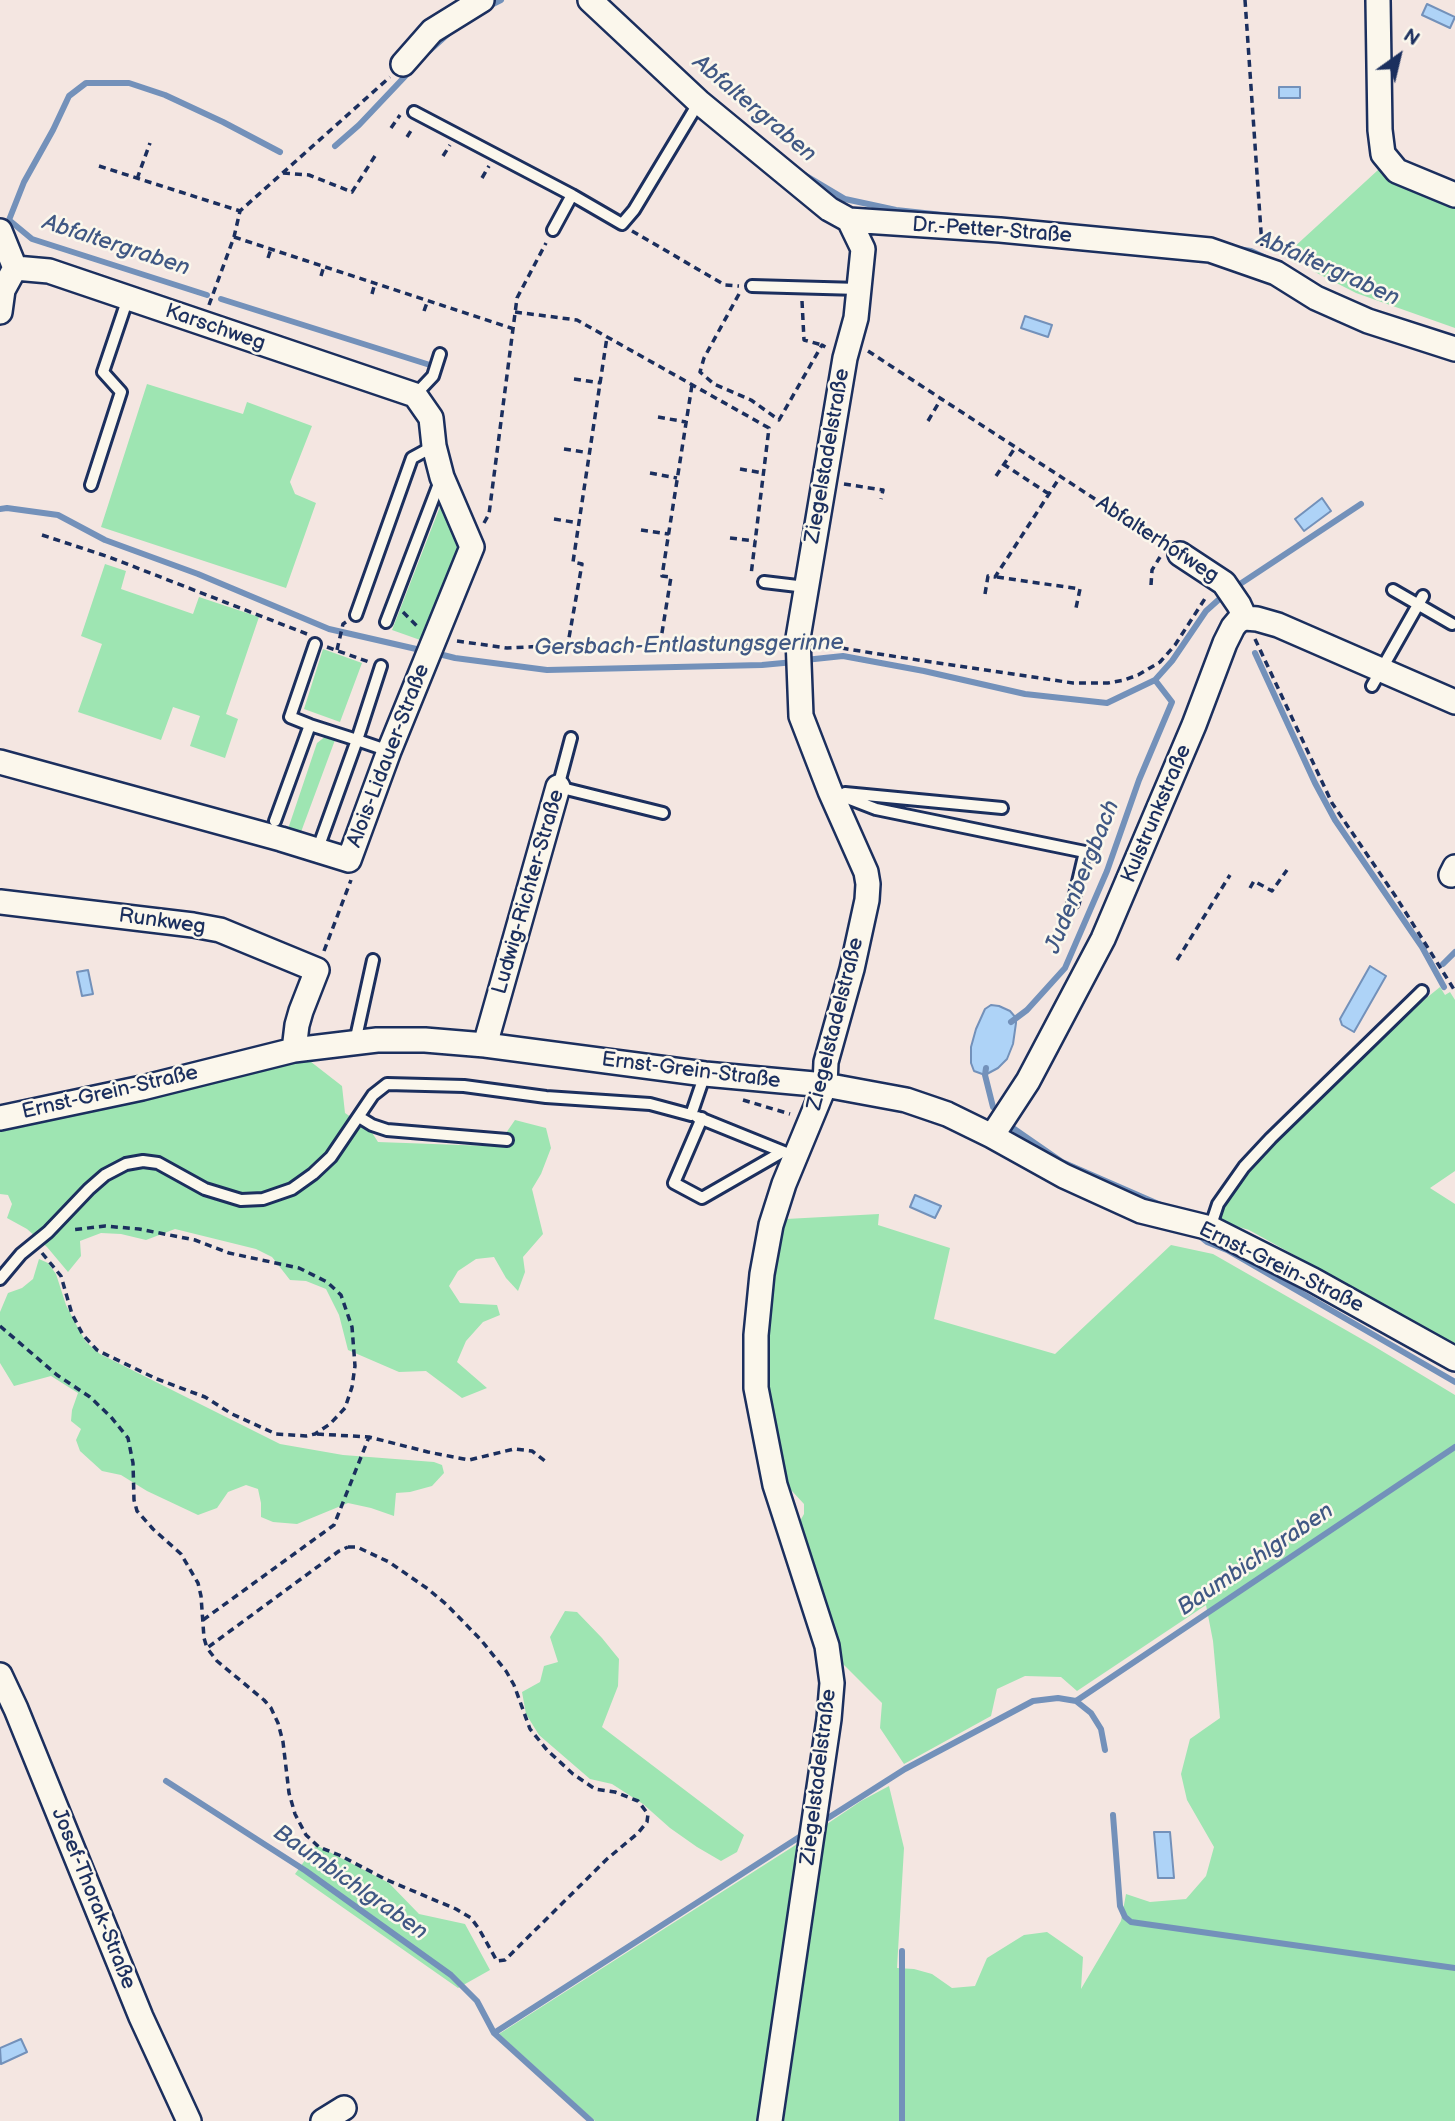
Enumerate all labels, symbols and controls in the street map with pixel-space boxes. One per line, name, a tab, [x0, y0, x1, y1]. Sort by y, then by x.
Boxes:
north arrow	[1364, 21, 1434, 91]
text: N	[1399, 25, 1423, 52]
water label: Abfaltergraben	[687, 49, 821, 169]
water label: Abfaltergraben	[39, 209, 193, 283]
street label: Dr.-Petter-Straße	[911, 213, 1073, 249]
water label: Abfaltergraben	[1253, 225, 1403, 313]
street label: Karschweg	[162, 299, 268, 357]
street label: Ziegelstadelstraße	[800, 367, 856, 545]
street label: Abfalterhofweg	[1091, 491, 1223, 589]
water label: Gersbach-Entlastungsgerinne	[534, 629, 844, 663]
street label: Alois-Lidauer-Straße	[342, 661, 436, 851]
street label: Kulstrunkstraße	[1117, 741, 1197, 887]
street label: Ludwig-Richter-Straße	[488, 787, 570, 997]
water label: Judenbergbach	[1040, 796, 1126, 958]
street label: Runkweg	[117, 903, 207, 941]
street label: Ziegelstadelstraße	[802, 935, 870, 1113]
street label: Ernst-Grein-Straße	[600, 1048, 782, 1094]
street label: Ernst-Grein-Straße	[19, 1060, 201, 1126]
street label: Ernst-Grein-Straße	[1195, 1217, 1367, 1319]
water label: Baumbichlgraben	[1173, 1498, 1339, 1622]
street label: Ziegelstadelstraße	[796, 1688, 842, 1866]
street label: Josef-Thorak-Straße	[45, 1805, 141, 1993]
water label: Baumbichlgraben	[268, 1820, 432, 1946]

